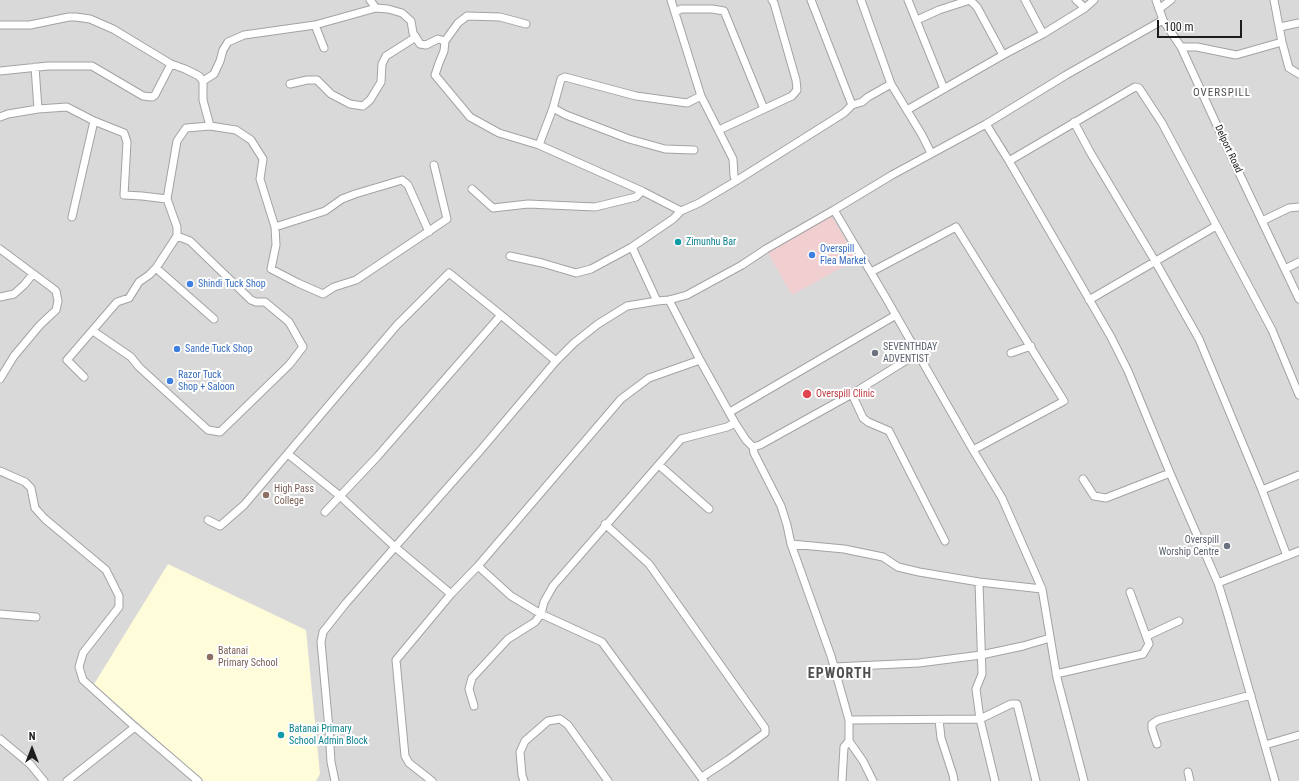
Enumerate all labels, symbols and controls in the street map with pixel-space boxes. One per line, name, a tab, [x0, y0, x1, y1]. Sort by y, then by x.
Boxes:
scale bar	[1159, 12, 1244, 38]
text: 100 m	[1164, 20, 1194, 34]
district label: OVERSPILL	[1193, 86, 1251, 100]
street label: Delport Road	[1212, 123, 1244, 175]
place label: Zimunhu Bar	[686, 236, 736, 248]
marker: Zimunhu Bar	[673, 237, 683, 247]
place label: Overspill Flea Market	[820, 243, 866, 266]
marker: Overspill Flea Market	[807, 250, 817, 260]
place label: Shindi Tuck Shop	[198, 278, 266, 290]
marker: Shindi Tuck Shop	[185, 279, 195, 289]
place label: SEVENTHDAY ADVENTIST	[883, 341, 937, 364]
place label: Sande Tuck Shop	[185, 343, 253, 355]
marker: Sande Tuck Shop	[172, 344, 182, 354]
marker: SEVENTHDAY ADVENTIST	[870, 348, 880, 358]
place label: Razor Tuck Shop + Saloon	[178, 369, 235, 392]
marker: Razor Tuck Shop + Saloon	[165, 376, 175, 386]
marker: Overspill Clinic	[801, 388, 813, 400]
place label: Overspill Clinic	[816, 388, 875, 400]
place label: High Pass College	[274, 483, 314, 506]
marker: High Pass College	[261, 490, 271, 500]
place label: Overspill Worship Centre	[1159, 534, 1219, 558]
marker: Overspill Worship Centre	[1222, 541, 1232, 551]
place label: Batanai Primary School	[218, 645, 278, 668]
marker: Batanai Primary School	[205, 652, 215, 662]
district label: EPWORTH	[808, 666, 872, 682]
place label: Batanai Primary School Admin Block	[289, 723, 368, 746]
north arrow	[12, 729, 52, 769]
text: N	[29, 730, 35, 743]
marker: Batanai Primary School Admin Block	[276, 730, 286, 740]

